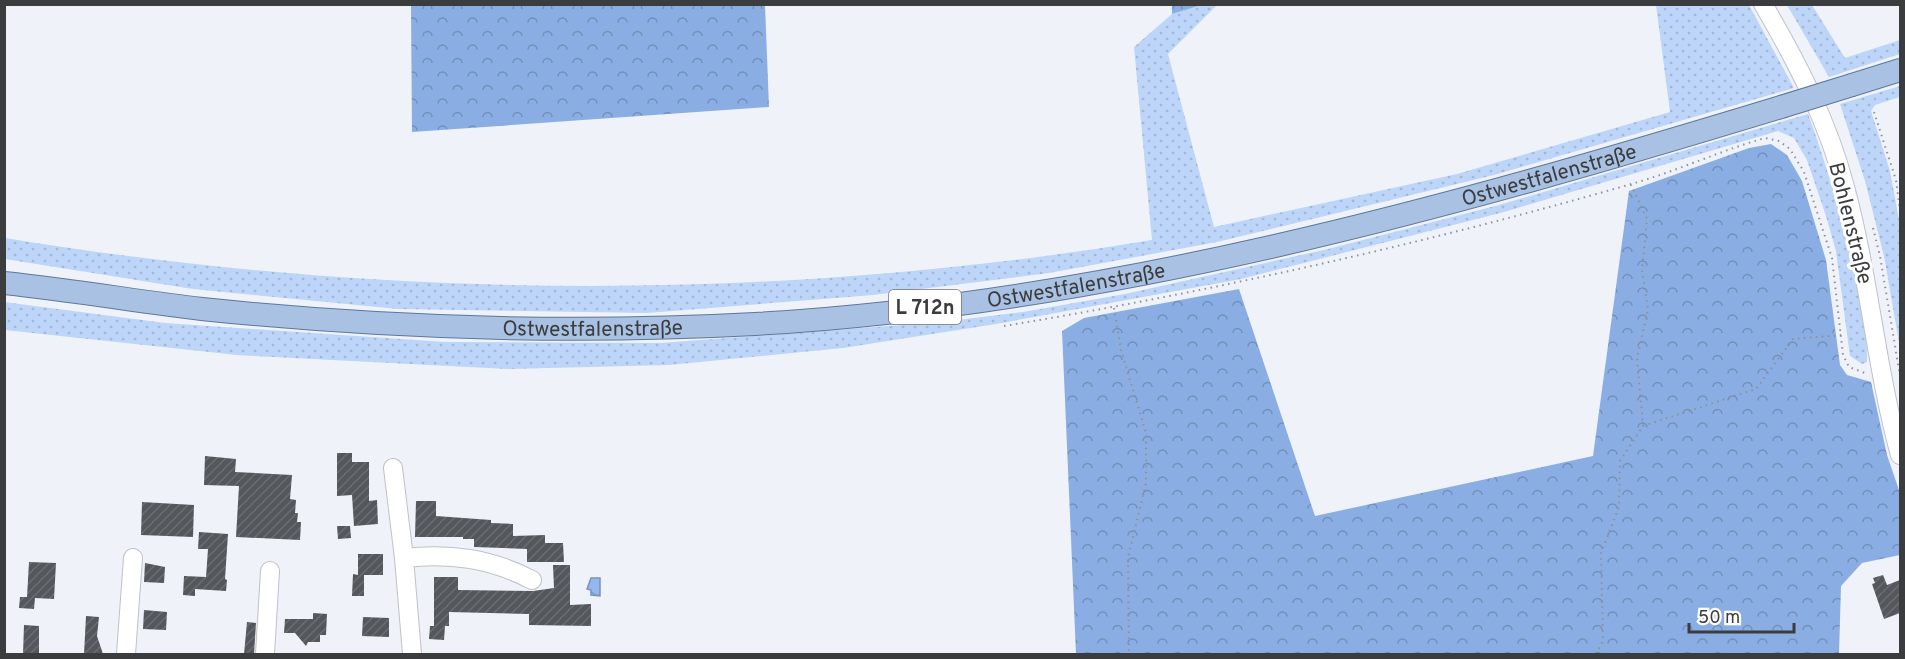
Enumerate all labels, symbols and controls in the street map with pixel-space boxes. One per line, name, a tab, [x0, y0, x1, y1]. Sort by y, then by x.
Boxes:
street label: Ostwestfalenstraße	[1459, 139, 1640, 214]
street label: Bohlenstraße	[1821, 160, 1878, 287]
street label: Ostwestfalenstraße	[985, 258, 1168, 315]
road number: L 712n	[889, 290, 961, 324]
street label: Ostwestfalenstraße	[502, 315, 683, 344]
scale bar	[1689, 596, 1794, 634]
text: 50 m	[1698, 607, 1740, 630]

